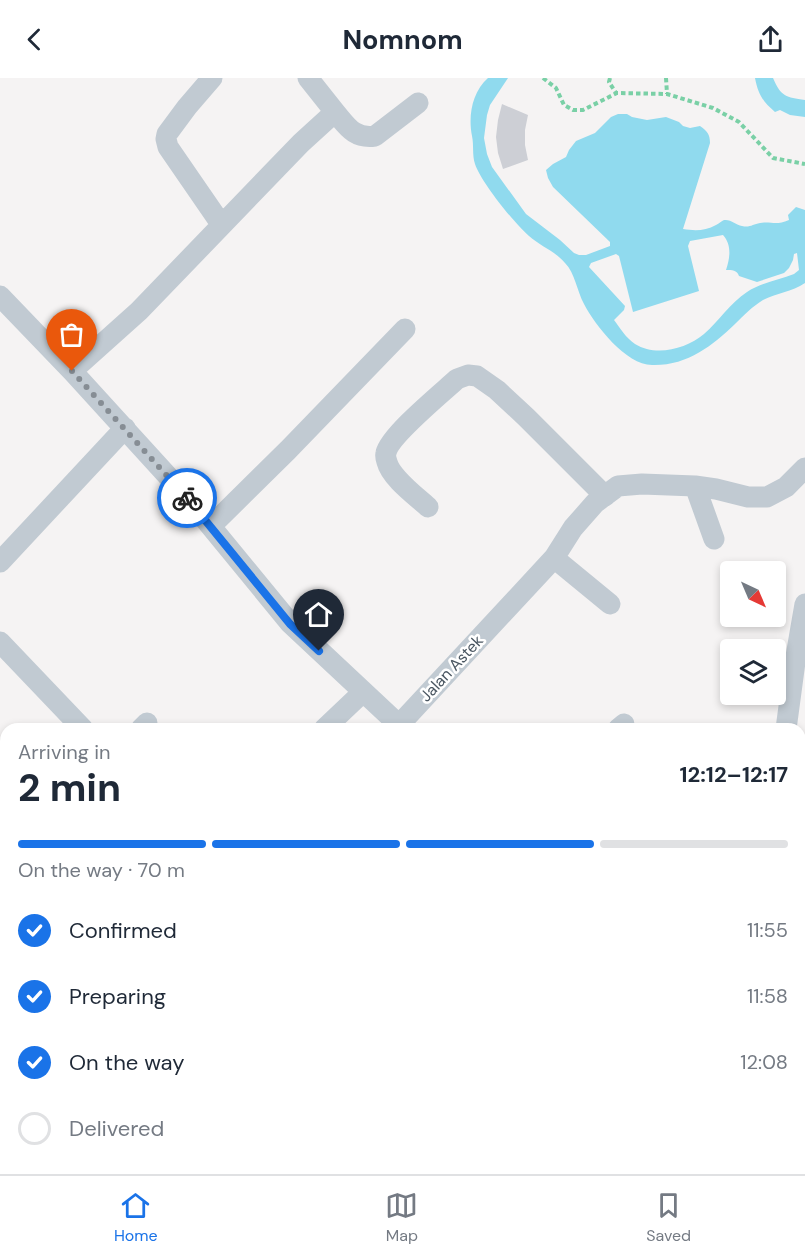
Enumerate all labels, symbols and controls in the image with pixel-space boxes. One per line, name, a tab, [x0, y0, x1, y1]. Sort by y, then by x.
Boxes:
text: Nomnom	[342, 22, 463, 57]
icon: back	[18, 23, 51, 56]
icon: share	[754, 23, 787, 56]
pin	[46, 309, 97, 371]
icon: bag	[55, 318, 88, 351]
courier	[157, 468, 217, 528]
icon: bike	[171, 482, 204, 515]
north arrow	[720, 561, 786, 627]
map controls	[720, 561, 786, 705]
pin	[293, 589, 344, 651]
icon: home	[302, 598, 335, 631]
street label: Jalan Astek	[415, 630, 488, 706]
button: layers	[720, 639, 786, 705]
text: Arriving in	[18, 739, 110, 765]
text: 12:12–12:17	[680, 760, 788, 789]
text: 2 min	[18, 762, 121, 813]
text: On the way · 70 m	[18, 857, 185, 883]
icon: check	[18, 914, 51, 947]
text: Confirmed	[69, 916, 177, 945]
text: 11:55	[747, 917, 788, 943]
icon: check	[18, 980, 51, 1013]
text: Preparing	[69, 982, 166, 1011]
text: 11:58	[747, 983, 788, 1009]
icon: check	[18, 1046, 51, 1079]
text: On the way	[69, 1048, 184, 1077]
text: 12:08	[740, 1049, 788, 1075]
text: Delivered	[69, 1114, 164, 1143]
tab: Home	[114, 1189, 158, 1246]
tab: Map	[385, 1189, 418, 1246]
tab: Saved	[646, 1189, 691, 1246]

